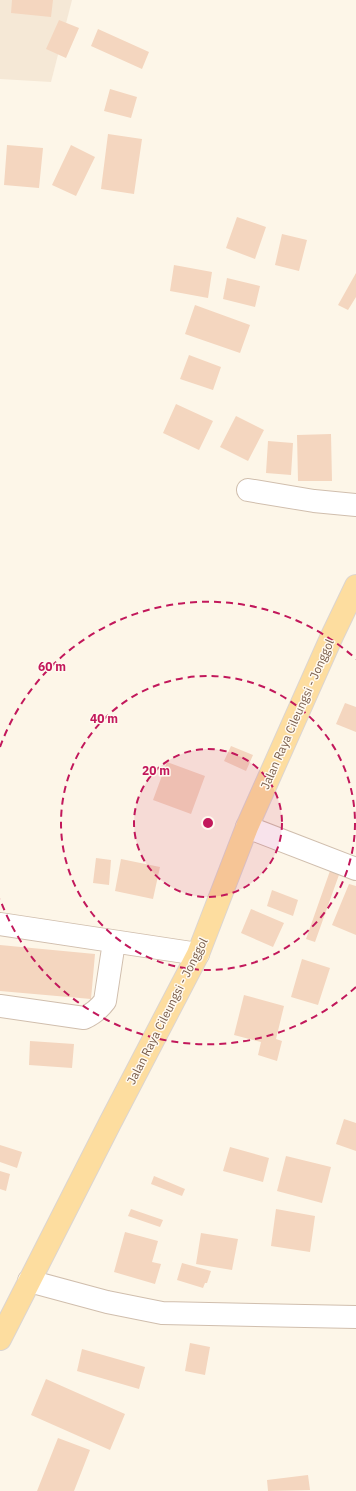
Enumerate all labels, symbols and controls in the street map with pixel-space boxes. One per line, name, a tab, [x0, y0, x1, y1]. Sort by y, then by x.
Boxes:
street label: Jalan Raya Cileungsi - Jonggol	[257, 637, 337, 791]
text: 60 m	[38, 659, 66, 674]
text: 40 m	[90, 711, 118, 726]
text: 20 m	[142, 763, 170, 778]
centre of rings	[201, 816, 215, 830]
street label: Jalan Raya Cileungsi - Jonggol	[123, 935, 211, 1087]

